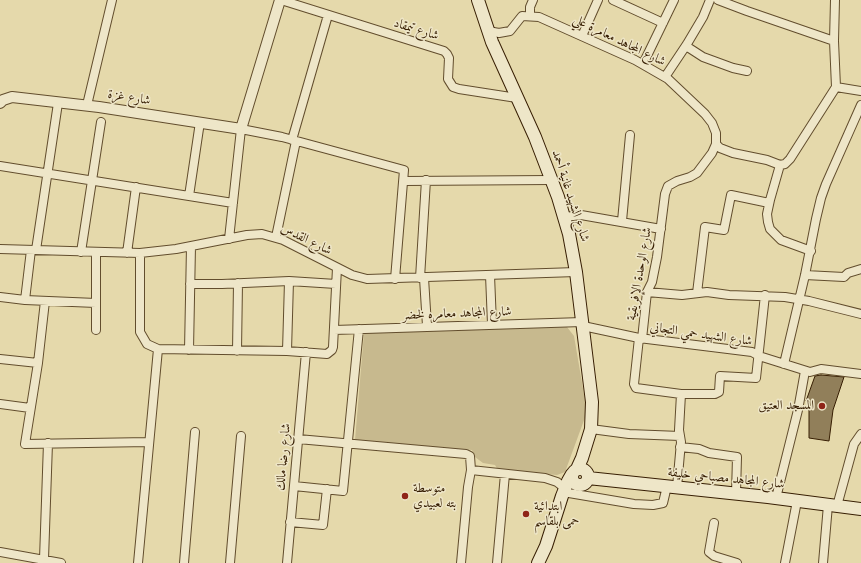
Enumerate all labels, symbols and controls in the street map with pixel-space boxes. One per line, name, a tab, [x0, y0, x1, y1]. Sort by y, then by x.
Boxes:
street label: شارع المجاهد معامرة علي	[570, 12, 668, 70]
street label: شارع تيمقاد	[391, 16, 441, 44]
street label: شارع غزة	[106, 87, 152, 109]
street label: شارع الشهيد غانية أحمد	[548, 148, 592, 244]
street label: شارع القدس	[278, 221, 334, 259]
street label: شارع الوحدة الإفريقية	[624, 226, 656, 322]
street label: شارع المجاهد معامره لخضر	[402, 304, 512, 324]
street label: شارع الشهيد حمي التجاني	[649, 320, 753, 350]
place label: المسجد العتيق	[759, 398, 814, 414]
marker: المسجد العتيق	[817, 401, 827, 411]
street label: شارع رضا مالك	[273, 423, 295, 491]
street label: شارع المجاهد مصباحي خليفة	[667, 465, 785, 493]
place label: متوسطة بته لعبيدي	[413, 481, 456, 512]
marker: متوسطة بته لعبيدي	[400, 491, 410, 501]
place label: ابتدائية حمى بلقاسم	[534, 499, 579, 530]
marker: ابتدائية حمى بلقاسم	[521, 509, 531, 519]

